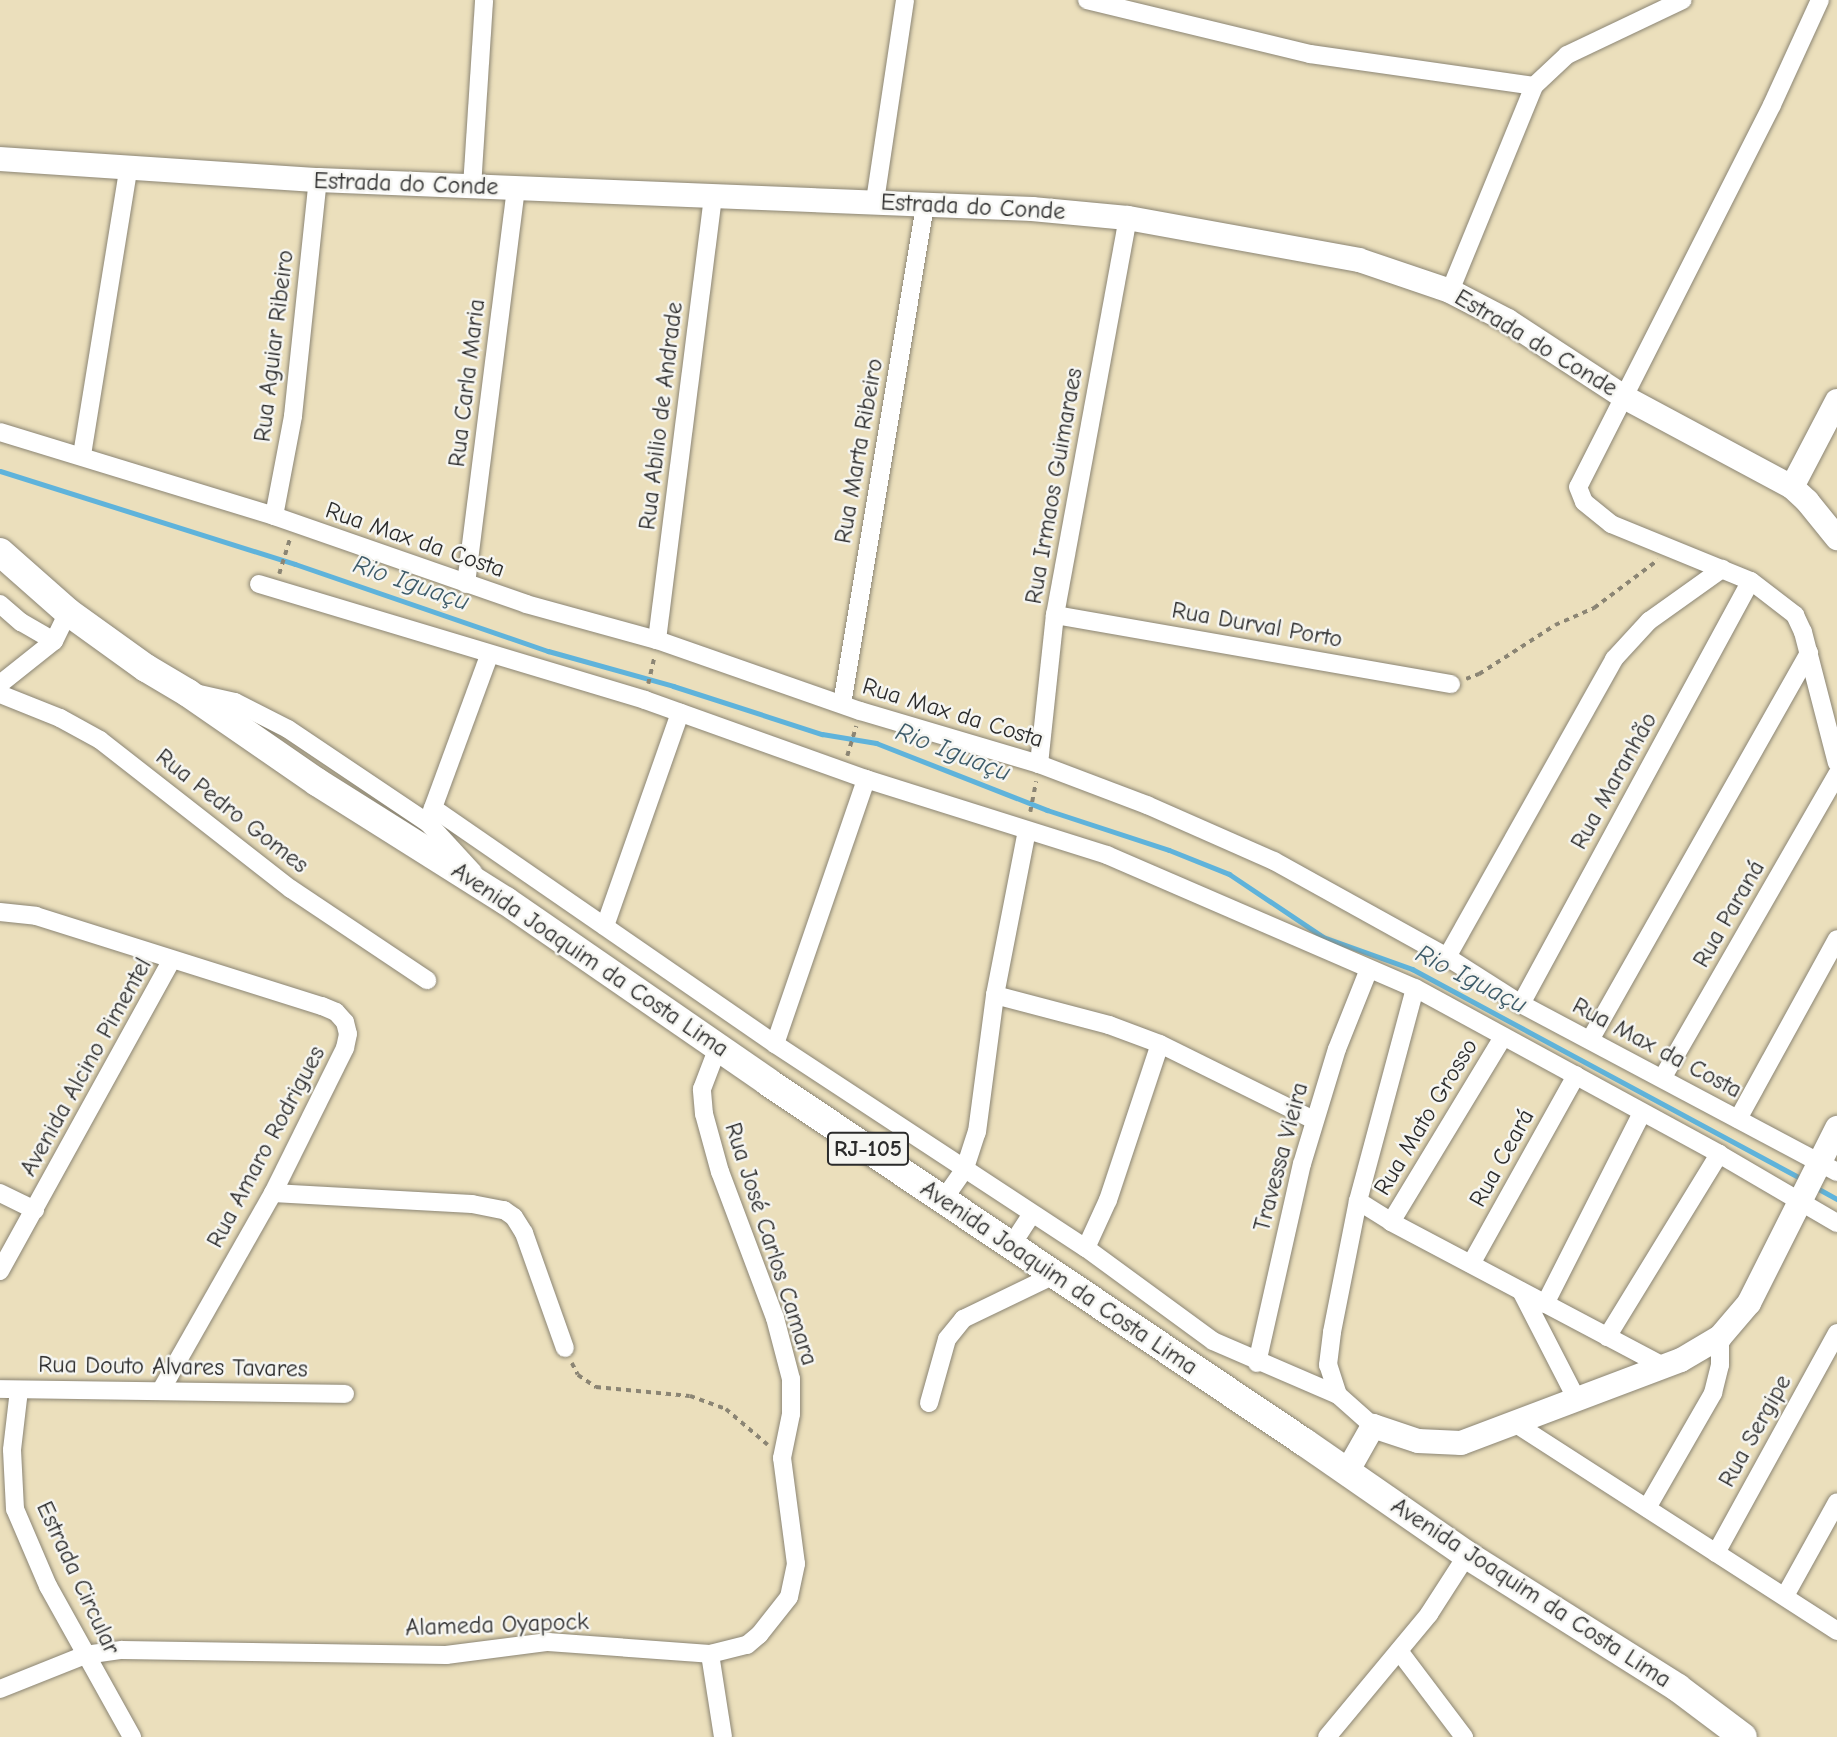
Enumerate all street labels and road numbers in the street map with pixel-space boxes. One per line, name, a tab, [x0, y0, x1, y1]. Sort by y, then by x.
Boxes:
street label: Estrada do Conde	[313, 166, 499, 202]
street label: Estrada do Conde	[880, 188, 1066, 226]
street label: Rua Aguiar Ribeiro	[248, 248, 300, 444]
street label: Estrada do Conde	[1449, 283, 1623, 403]
street label: Rua Carla Maria	[442, 297, 492, 469]
street label: Rua Abilio de Andrade	[633, 300, 689, 532]
street label: Rua Marta Ribeiro	[829, 356, 889, 546]
street label: Rua Irmaos Guimaraes	[1019, 366, 1089, 606]
street label: Rua Max da Costa	[322, 496, 508, 584]
street label: Rua Durval Porto	[1170, 596, 1344, 654]
street label: Rua Max da Costa	[859, 672, 1047, 754]
street label: Rua Maranhão	[1565, 707, 1663, 855]
street label: Rua Pedro Gomes	[150, 742, 314, 880]
street label: Rua Paraná	[1687, 855, 1771, 973]
street label: Avenida Joaquim da Costa Lima	[446, 856, 734, 1064]
street label: Avenida Alcino Pimentel	[14, 953, 158, 1181]
street label: Rua Max da Costa	[1567, 991, 1747, 1105]
street label: Rua Mato Grosso	[1368, 1033, 1484, 1201]
street label: Rua Amaro Rodrigues	[201, 1041, 331, 1253]
street label: Travessa Vieira	[1247, 1079, 1315, 1235]
street label: Rua Ceará	[1463, 1104, 1541, 1212]
street label: Rua José Carlos Camara	[718, 1119, 824, 1369]
road number: RJ-105	[826, 1130, 910, 1168]
street label: Avenida Joaquim da Costa Lima	[915, 1174, 1203, 1382]
street label: Rua Douto Alvares Tavares	[38, 1350, 308, 1384]
street label: Rua Sergipe	[1712, 1370, 1798, 1492]
street label: Avenida Joaquim da Costa Lima	[1386, 1492, 1676, 1694]
street label: Estrada Circular	[30, 1497, 126, 1659]
street label: Alameda Oyapock	[405, 1607, 589, 1643]

